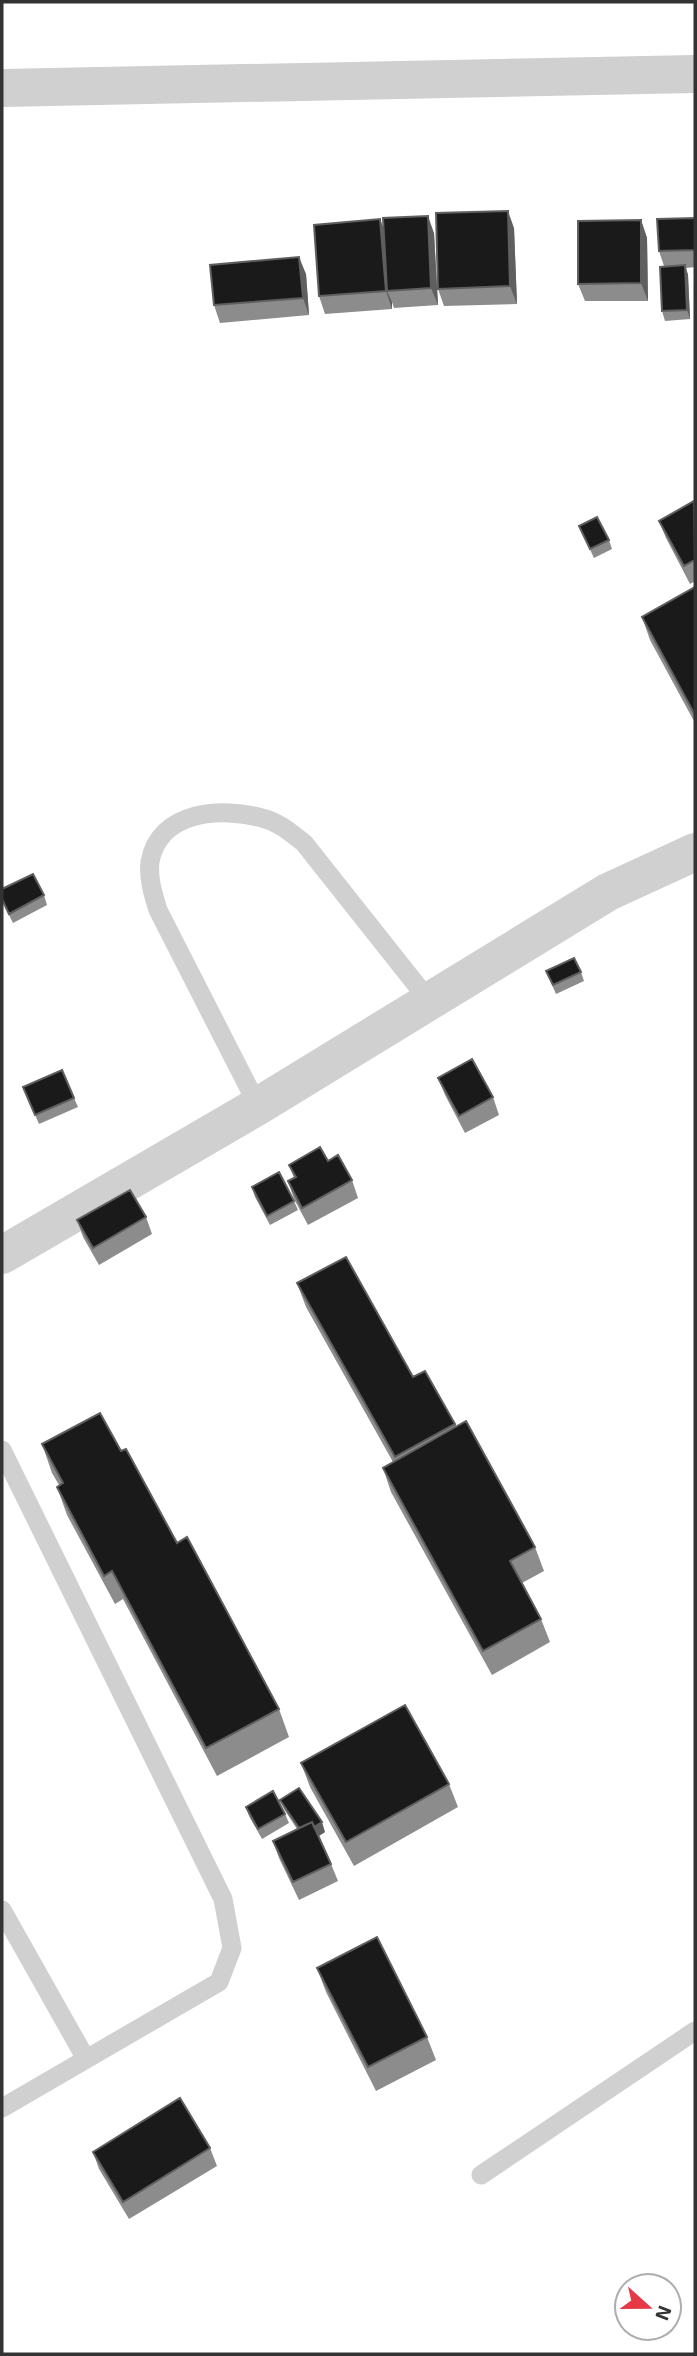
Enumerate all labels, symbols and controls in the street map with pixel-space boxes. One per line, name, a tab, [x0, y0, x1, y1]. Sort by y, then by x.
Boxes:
north arrow	[613, 2272, 683, 2342]
text: N	[651, 2303, 678, 2324]

